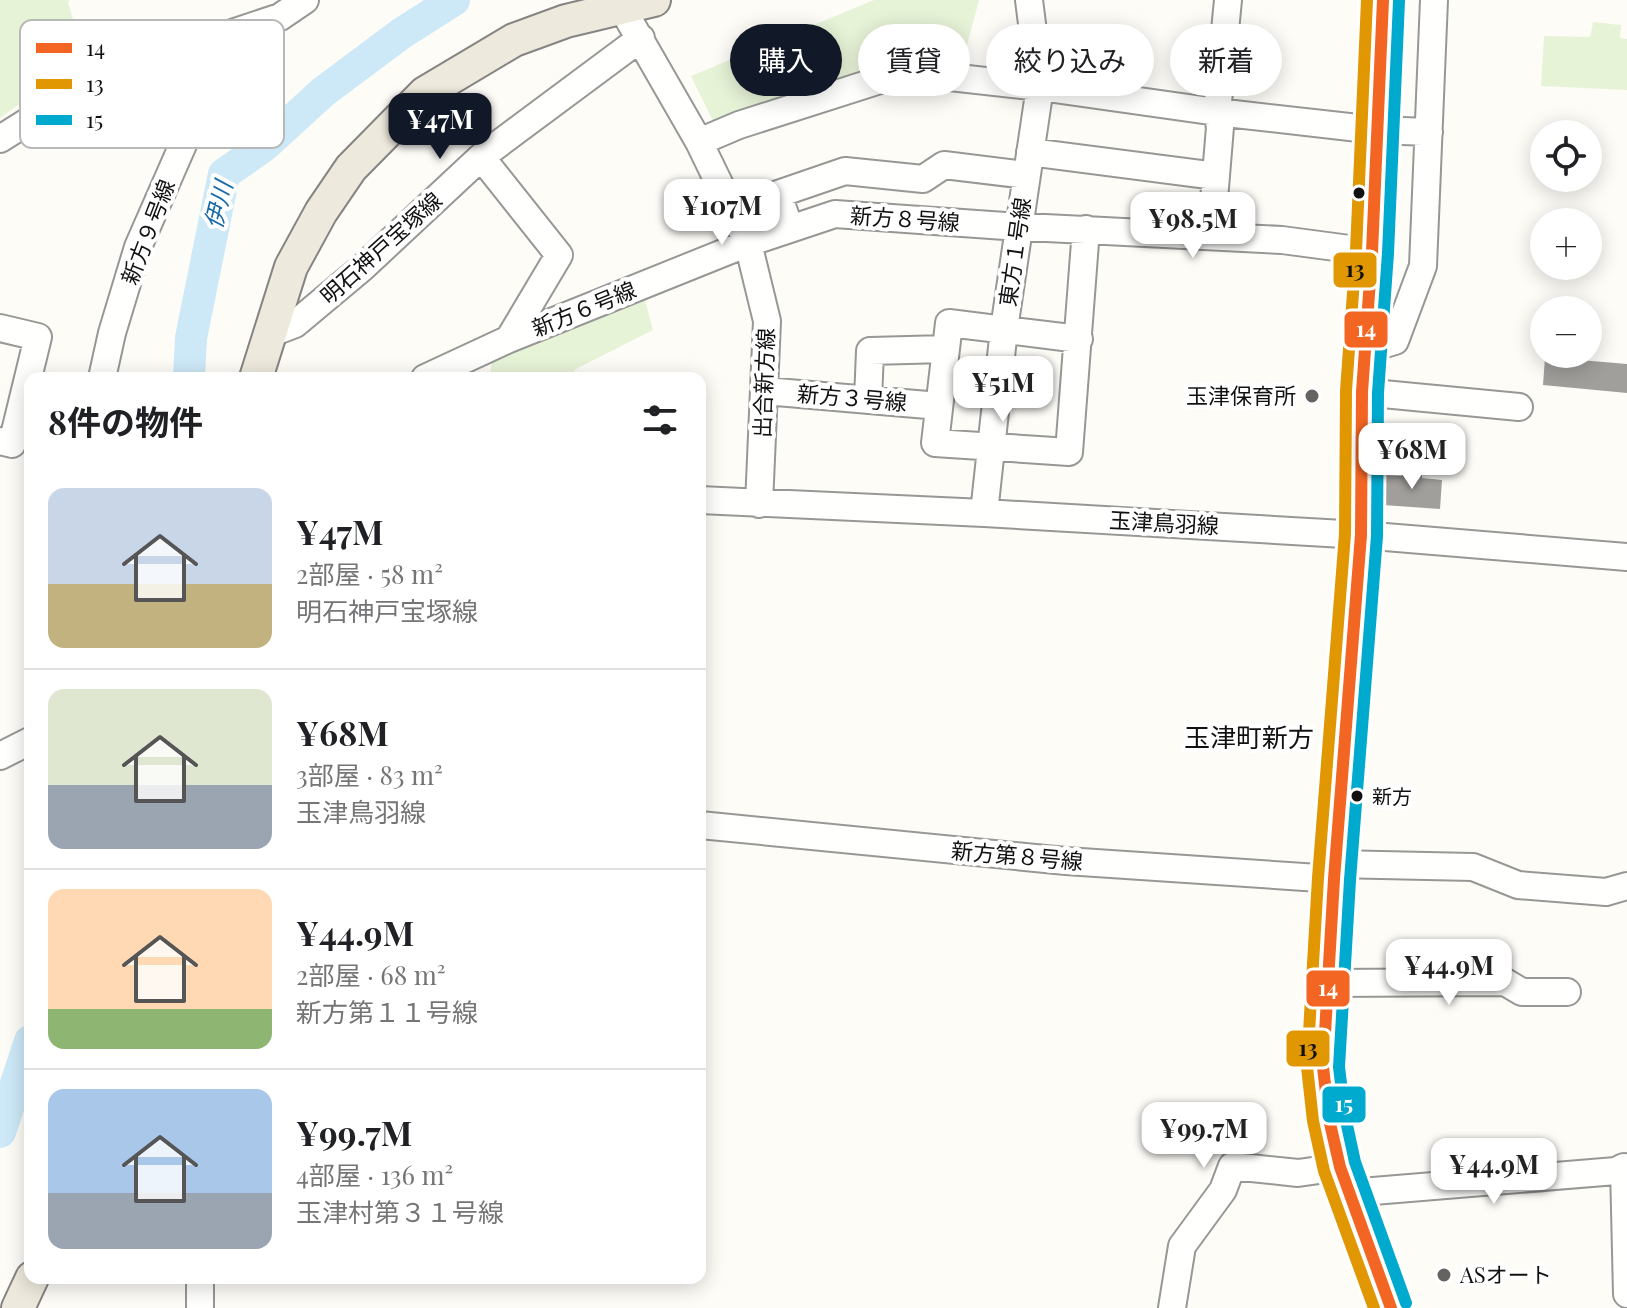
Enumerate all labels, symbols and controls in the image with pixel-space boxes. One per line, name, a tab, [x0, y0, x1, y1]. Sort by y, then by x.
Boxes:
legend	[20, 20, 284, 148]
chip: 購入	[730, 24, 842, 96]
chip: 賃貸	[858, 24, 970, 96]
chip: 絞り込み	[986, 24, 1154, 96]
chip: 新着	[1170, 24, 1282, 96]
text: 14	[86, 32, 105, 62]
text: 13	[86, 68, 104, 98]
pin: ¥47M	[393, 93, 487, 161]
text: ¥47M	[407, 101, 473, 136]
text: 15	[86, 104, 103, 134]
map controls	[1530, 120, 1602, 368]
button: locate	[1530, 120, 1602, 192]
water label: 伊川	[196, 174, 239, 232]
street label: 新方９号線	[113, 175, 181, 288]
pin: ¥107M	[666, 179, 778, 247]
street label: 明石神戸宝塚線	[313, 185, 448, 310]
unlabelled marker	[1351, 185, 1367, 201]
text: ¥107M	[682, 187, 762, 222]
pin: ¥98.5M	[1128, 192, 1258, 260]
street label: 東方１号線	[992, 195, 1037, 308]
street label: 新方８号線	[849, 199, 961, 237]
text: ¥98.5M	[1148, 200, 1238, 235]
button: +	[1530, 208, 1602, 280]
line badge: 13	[1332, 251, 1378, 289]
text: 13	[1345, 253, 1365, 283]
street label: 新方６号線	[527, 274, 640, 343]
button: −	[1530, 296, 1602, 368]
line badge: 14	[1343, 310, 1389, 349]
text: 14	[1356, 313, 1376, 343]
street label: 出合新方線	[746, 327, 780, 438]
pin: ¥51M	[956, 356, 1050, 424]
text: ¥51M	[971, 364, 1035, 399]
street label: 新方３号線	[796, 377, 908, 417]
place label: 玉津保育所	[1186, 380, 1296, 410]
marker: 玉津保育所	[1303, 387, 1321, 405]
text: 8件の物件	[48, 398, 203, 444]
icon: filters	[638, 398, 682, 442]
pin: ¥68M	[1365, 423, 1459, 491]
text: ¥68M	[1377, 431, 1447, 466]
street label: 玉津鳥羽線	[1108, 504, 1220, 540]
text: ¥47M	[296, 508, 384, 554]
icon: home	[112, 520, 208, 616]
text: 2部屋 · 58 m²	[296, 556, 443, 591]
text: 明石神戸宝塚線	[296, 593, 478, 628]
text: ¥68M	[296, 709, 389, 755]
district label: 玉津町新方	[1184, 719, 1314, 754]
icon: home	[112, 721, 208, 817]
text: 3部屋 · 83 m²	[296, 757, 443, 792]
place label: 新方	[1372, 782, 1412, 809]
marker: 新方	[1349, 788, 1365, 804]
text: 玉津鳥羽線	[296, 794, 426, 829]
street label: 新方第８号線	[950, 834, 1084, 876]
text: ¥44.9M	[296, 909, 414, 955]
icon: home	[112, 921, 208, 1017]
pin: ¥44.9M	[1384, 939, 1514, 1007]
text: ¥44.9M	[1404, 947, 1494, 982]
text: 2部屋 · 68 m²	[296, 957, 446, 992]
line badge: 14	[1305, 969, 1351, 1008]
text: 14	[1318, 972, 1338, 1002]
text: 新方第１１号線	[296, 994, 478, 1029]
line badge: 13	[1285, 1029, 1331, 1068]
text: 13	[1298, 1032, 1318, 1062]
line badge: 15	[1321, 1085, 1367, 1124]
text: 15	[1335, 1088, 1353, 1118]
pin: ¥99.7M	[1139, 1102, 1269, 1170]
text: ¥99.7M	[296, 1109, 412, 1155]
text: ¥99.7M	[1160, 1110, 1248, 1145]
icon: home	[112, 1121, 208, 1217]
pin: ¥44.9M	[1429, 1138, 1559, 1206]
text: ¥44.9M	[1449, 1146, 1539, 1181]
text: 4部屋 · 136 m²	[296, 1157, 453, 1192]
text: 玉津村第３１号線	[296, 1194, 504, 1229]
place label: ASオート	[1459, 1259, 1552, 1289]
marker: ASオート	[1435, 1266, 1453, 1284]

